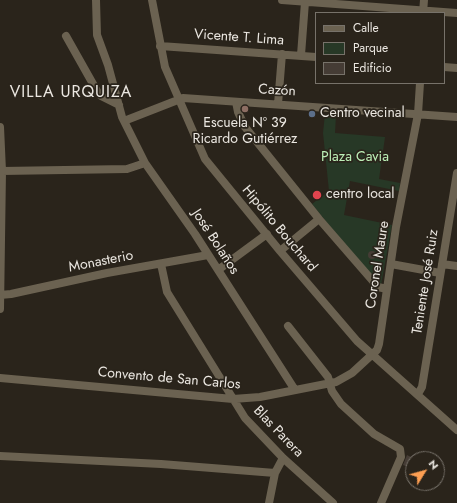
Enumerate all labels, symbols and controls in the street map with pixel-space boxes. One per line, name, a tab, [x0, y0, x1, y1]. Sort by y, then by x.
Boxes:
legend	[315, 12, 445, 84]
text: Calle	[353, 19, 379, 37]
street label: Vicente T. Lima	[194, 26, 284, 50]
text: Parque	[353, 39, 388, 57]
text: Edificio	[353, 59, 392, 77]
street label: Cazón	[258, 82, 296, 100]
district label: VILLA URQUIZA	[10, 83, 132, 103]
marker: Escuela Nº 39 Ricardo Gutiérrez	[240, 104, 250, 114]
place label: Centro vecinal	[320, 106, 405, 122]
marker: Centro vecinal	[307, 109, 317, 119]
place label: Escuela Nº 39 Ricardo Gutiérrez	[193, 116, 297, 148]
park label: Plaza Cavia	[321, 150, 389, 166]
street label: Hipólito Bouchard	[238, 182, 320, 276]
place label: centro local	[326, 187, 395, 203]
marker: centro local	[311, 189, 323, 201]
street label: José Bolaños	[188, 206, 242, 278]
street label: Coronel Maure	[363, 220, 393, 310]
street label: Teniente José Ruiz	[409, 228, 443, 336]
street label: Monasterio	[67, 248, 135, 276]
street label: Convento de San Carlos	[97, 364, 241, 394]
street label: Blas Parera	[249, 403, 307, 461]
north arrow	[405, 451, 445, 491]
text: N	[425, 456, 443, 473]

